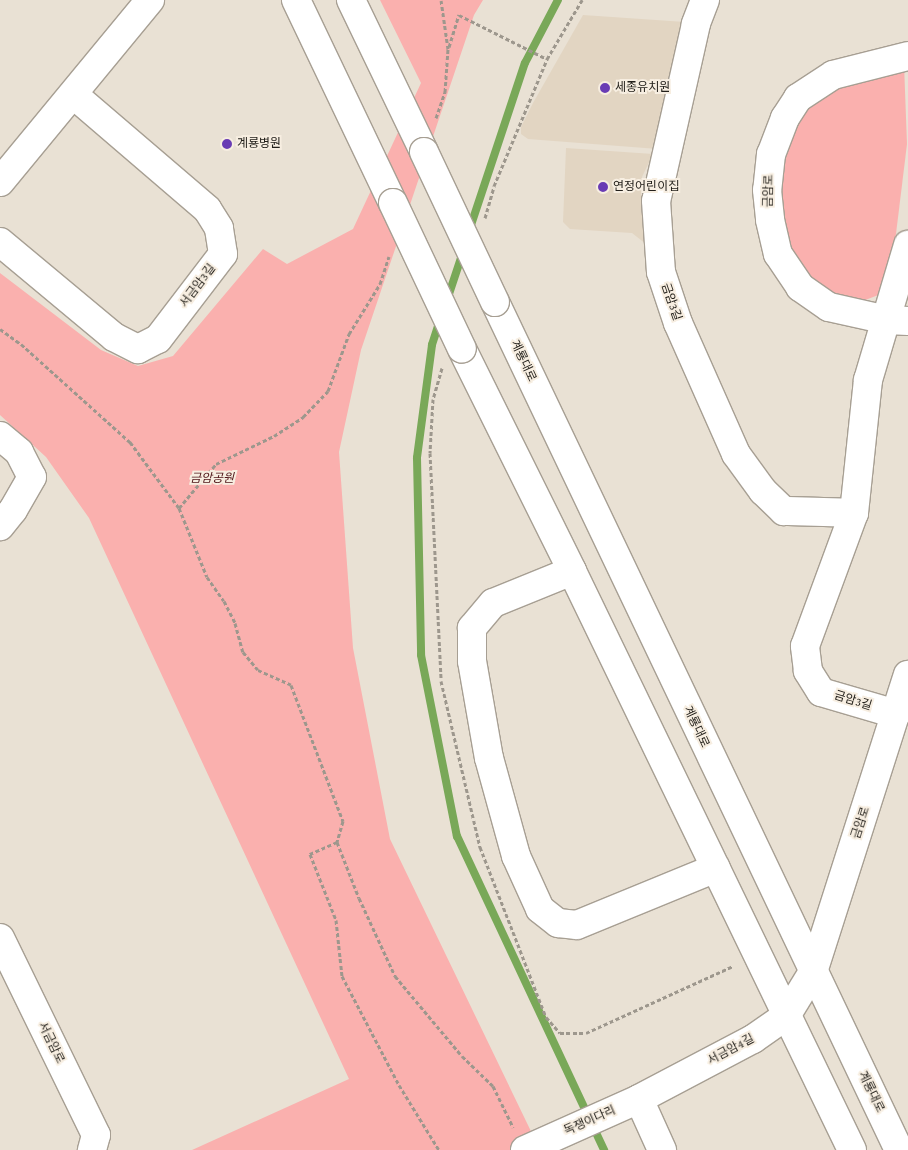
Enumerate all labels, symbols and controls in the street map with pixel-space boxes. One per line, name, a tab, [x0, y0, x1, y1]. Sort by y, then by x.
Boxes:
place label: 세종유치원	[615, 81, 670, 95]
marker: 세종유치원	[599, 82, 611, 94]
place label: 계룡병원	[237, 137, 281, 151]
marker: 계룡병원	[221, 138, 233, 150]
street label: 금암로	[762, 174, 776, 208]
place label: 연정어린이집	[613, 180, 679, 194]
marker: 연정어린이집	[597, 181, 609, 193]
street label: 서금암3길	[177, 262, 219, 310]
street label: 금암3길	[658, 281, 684, 323]
street label: 계룡대로	[507, 338, 539, 384]
park label: 금암공원	[190, 472, 234, 486]
street label: 금암3길	[832, 688, 874, 714]
street label: 계룡대로	[680, 704, 712, 750]
street label: 금암로	[849, 805, 873, 841]
street label: 서금암로	[35, 1020, 67, 1066]
street label: 서금암4길	[705, 1032, 757, 1068]
street label: 계룡대로	[855, 1069, 887, 1115]
street label: 독쟁이다리	[562, 1103, 618, 1139]

